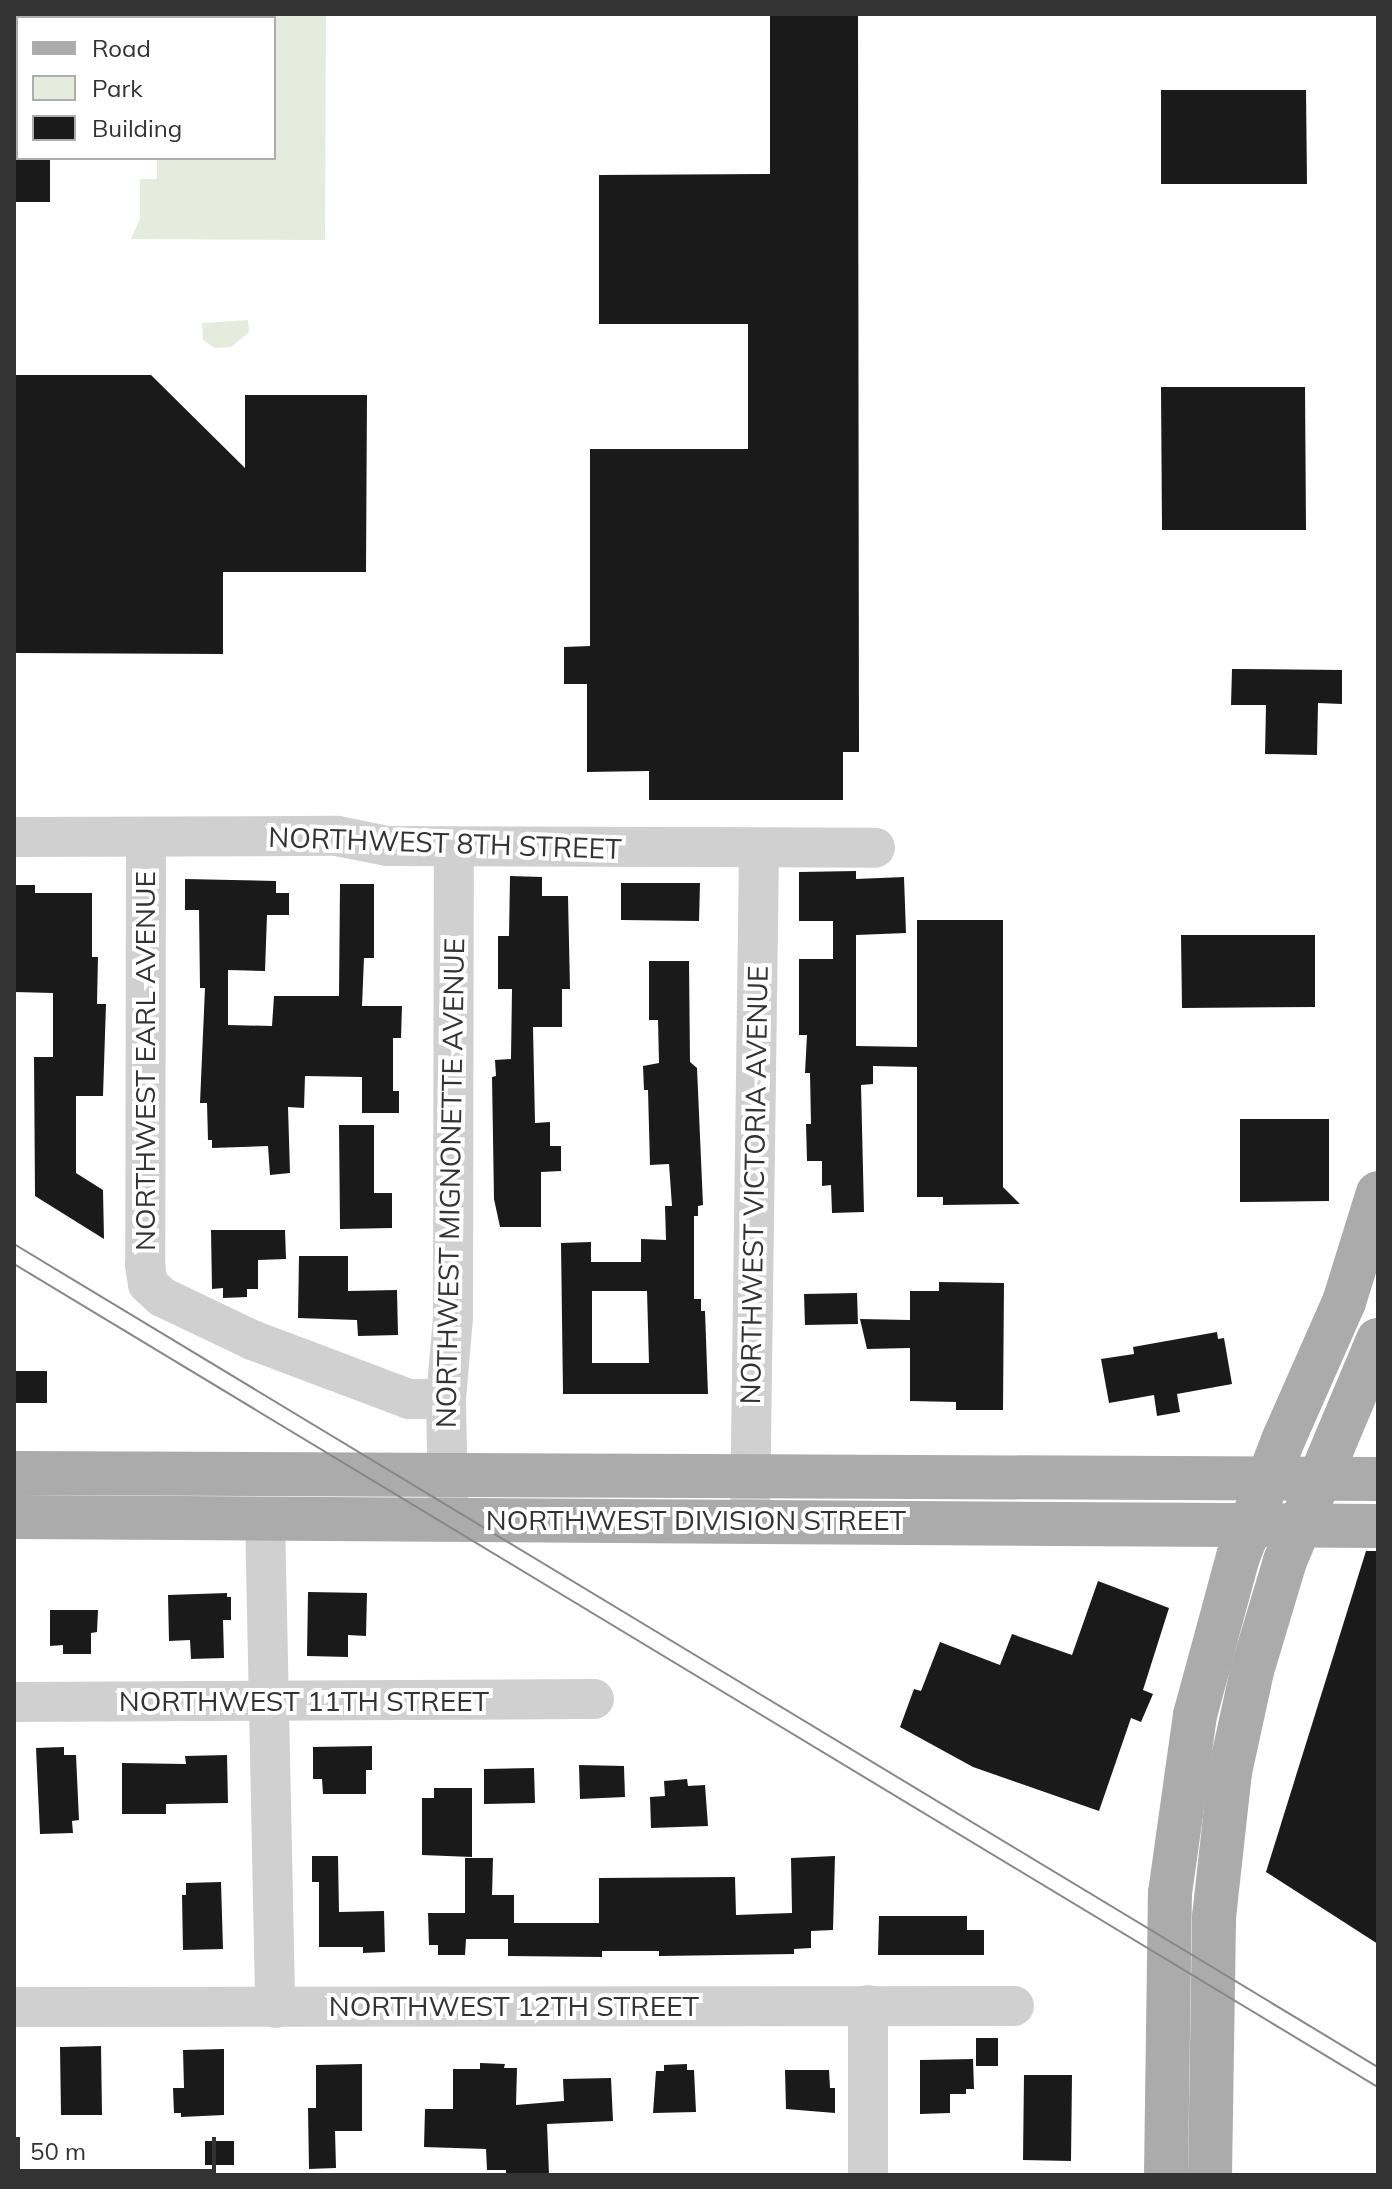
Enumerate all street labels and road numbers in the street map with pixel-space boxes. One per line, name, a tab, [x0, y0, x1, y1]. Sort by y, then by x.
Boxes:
street label: NORTHWEST 8TH STREET	[268, 820, 622, 866]
street label: NORTHWEST EARL AVENUE	[128, 871, 162, 1251]
street label: NORTHWEST MIGNONETTE AVENUE	[429, 938, 471, 1428]
street label: NORTHWEST VICTORIA AVENUE	[733, 965, 775, 1405]
street label: NORTHWEST DIVISION STREET	[486, 1503, 906, 1537]
street label: NORTHWEST 11TH STREET	[119, 1684, 489, 1718]
street label: NORTHWEST 12TH STREET	[329, 1989, 699, 2023]

